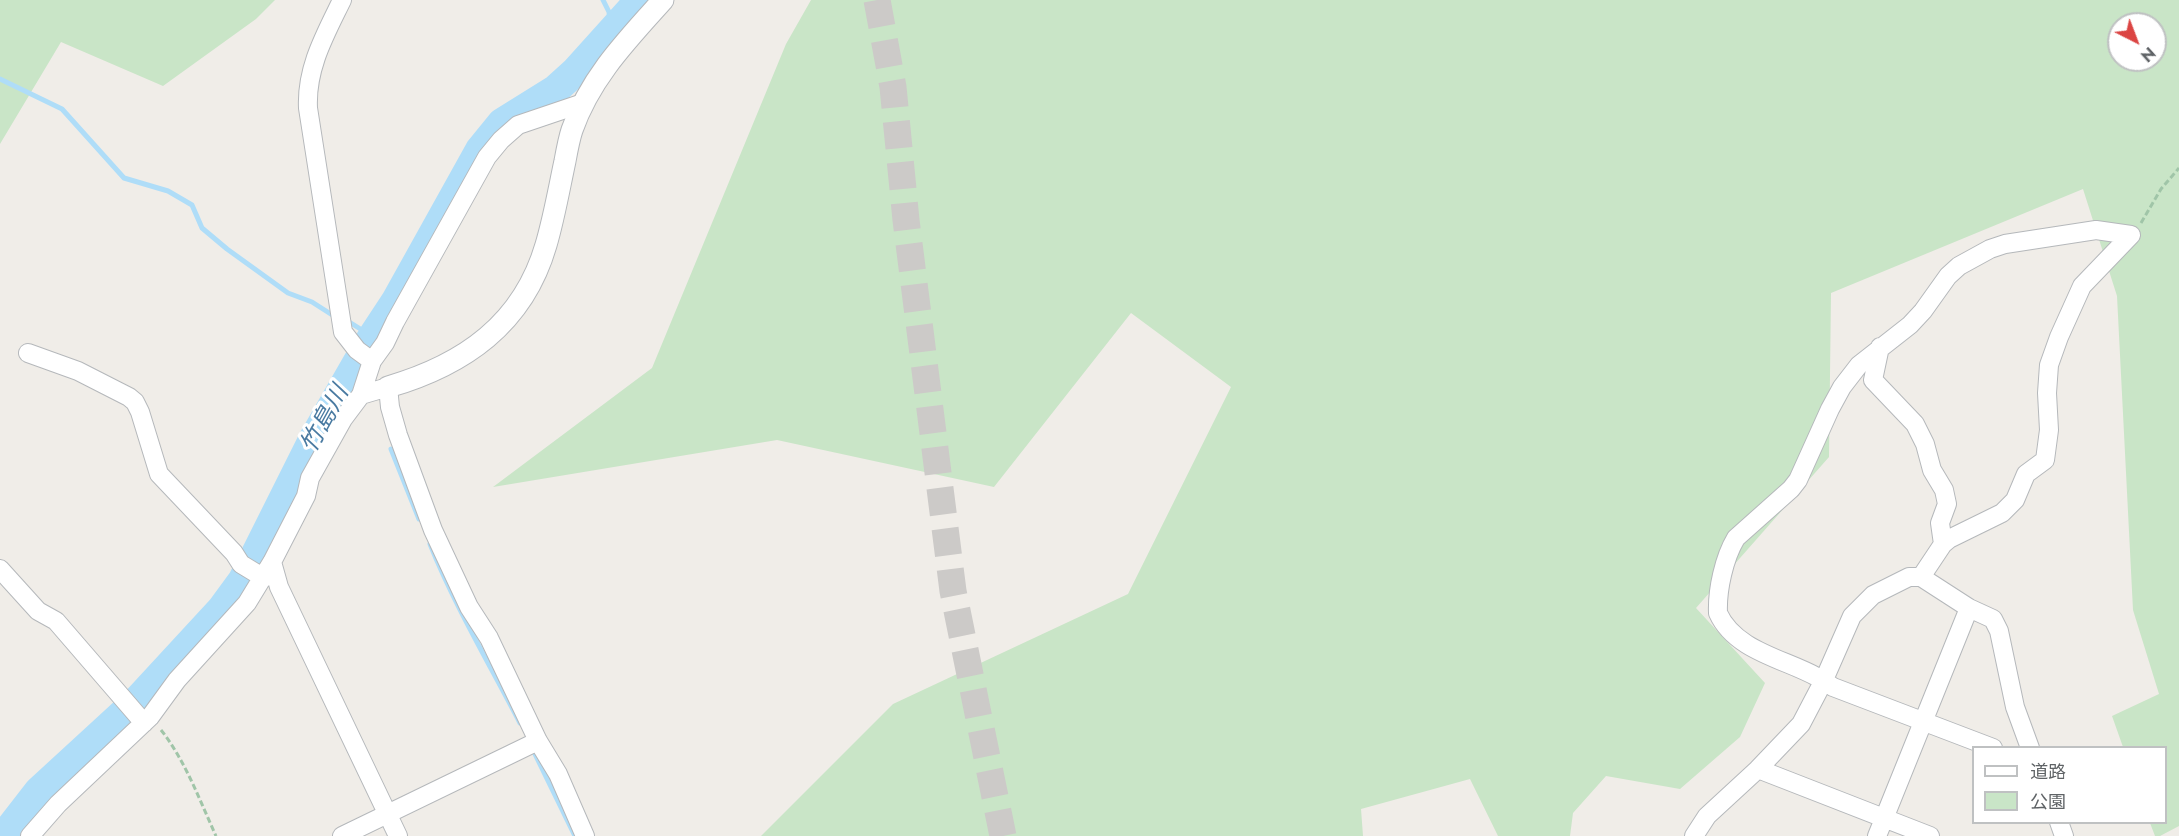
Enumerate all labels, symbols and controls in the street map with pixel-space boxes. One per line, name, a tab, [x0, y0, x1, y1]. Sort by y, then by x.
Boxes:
north arrow	[2107, 12, 2167, 72]
text: N	[2136, 41, 2160, 67]
water label: 竹島川	[296, 382, 356, 458]
legend	[1972, 746, 2167, 824]
text: 道路	[2030, 759, 2066, 785]
text: 公園	[2030, 789, 2066, 815]

